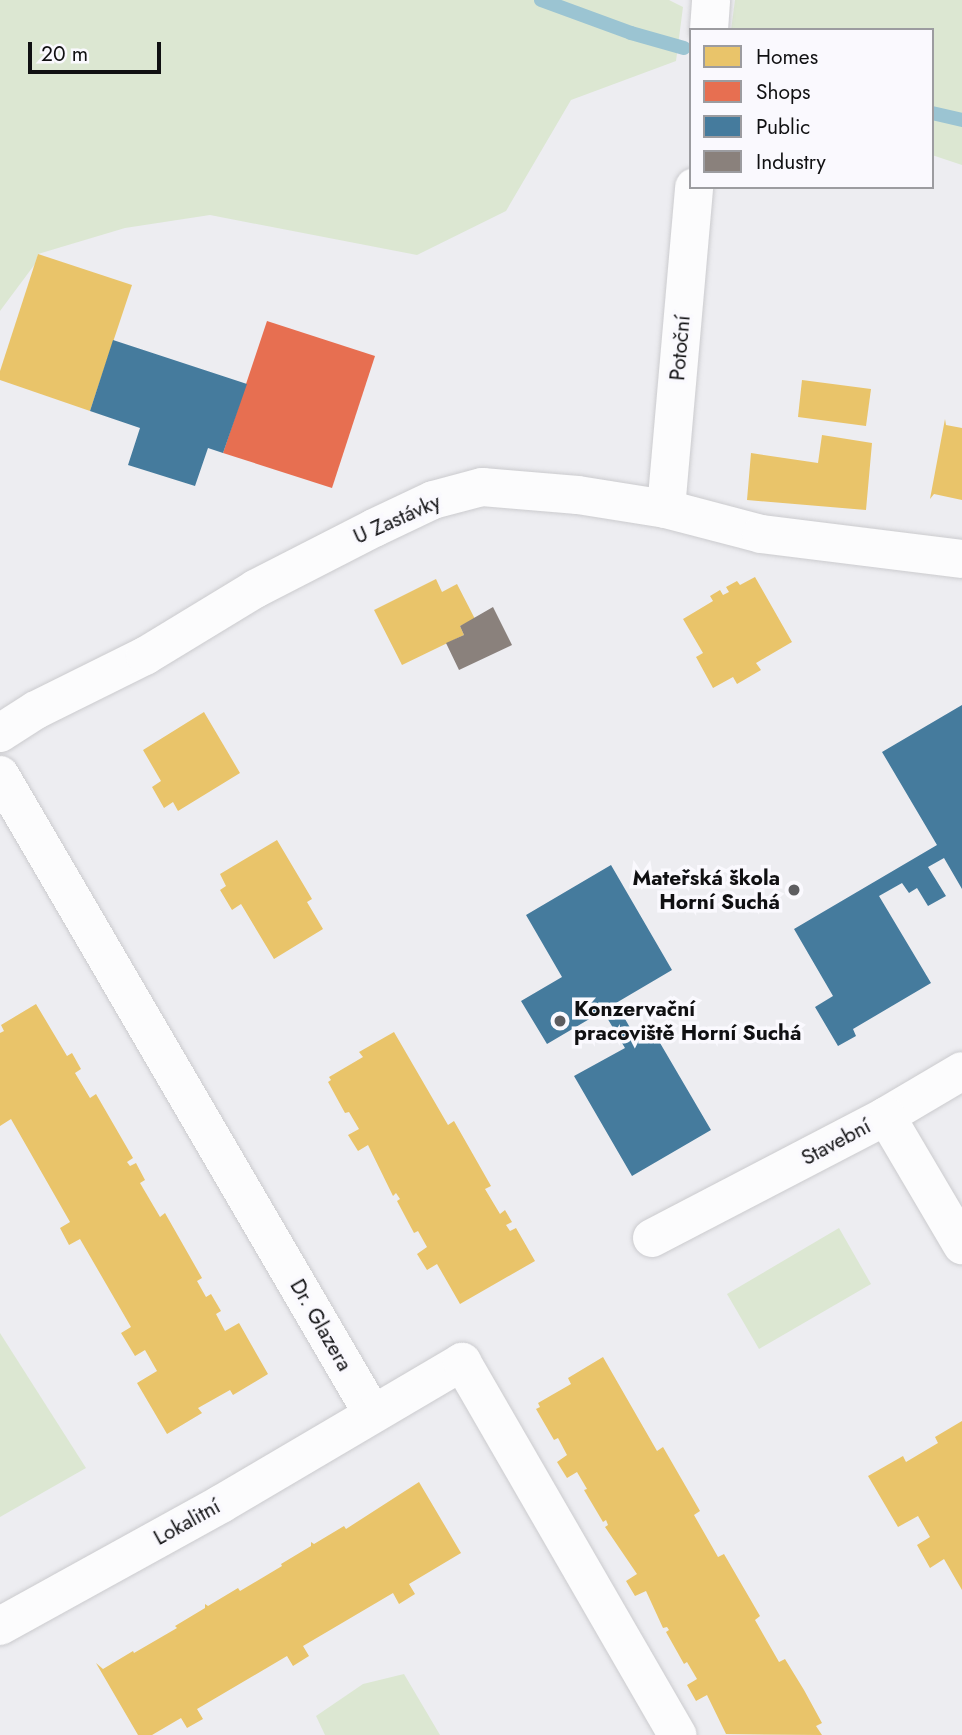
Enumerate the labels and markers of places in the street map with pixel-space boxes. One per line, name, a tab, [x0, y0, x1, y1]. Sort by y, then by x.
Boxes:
place label: Mateřská škola Horní Suchá	[632, 865, 780, 915]
marker: Mateřská škola Horní Suchá	[786, 882, 802, 898]
place label: Konzervační pracoviště Horní Suchá	[574, 996, 801, 1046]
marker: Konzervační pracoviště Horní Suchá	[552, 1013, 568, 1029]

